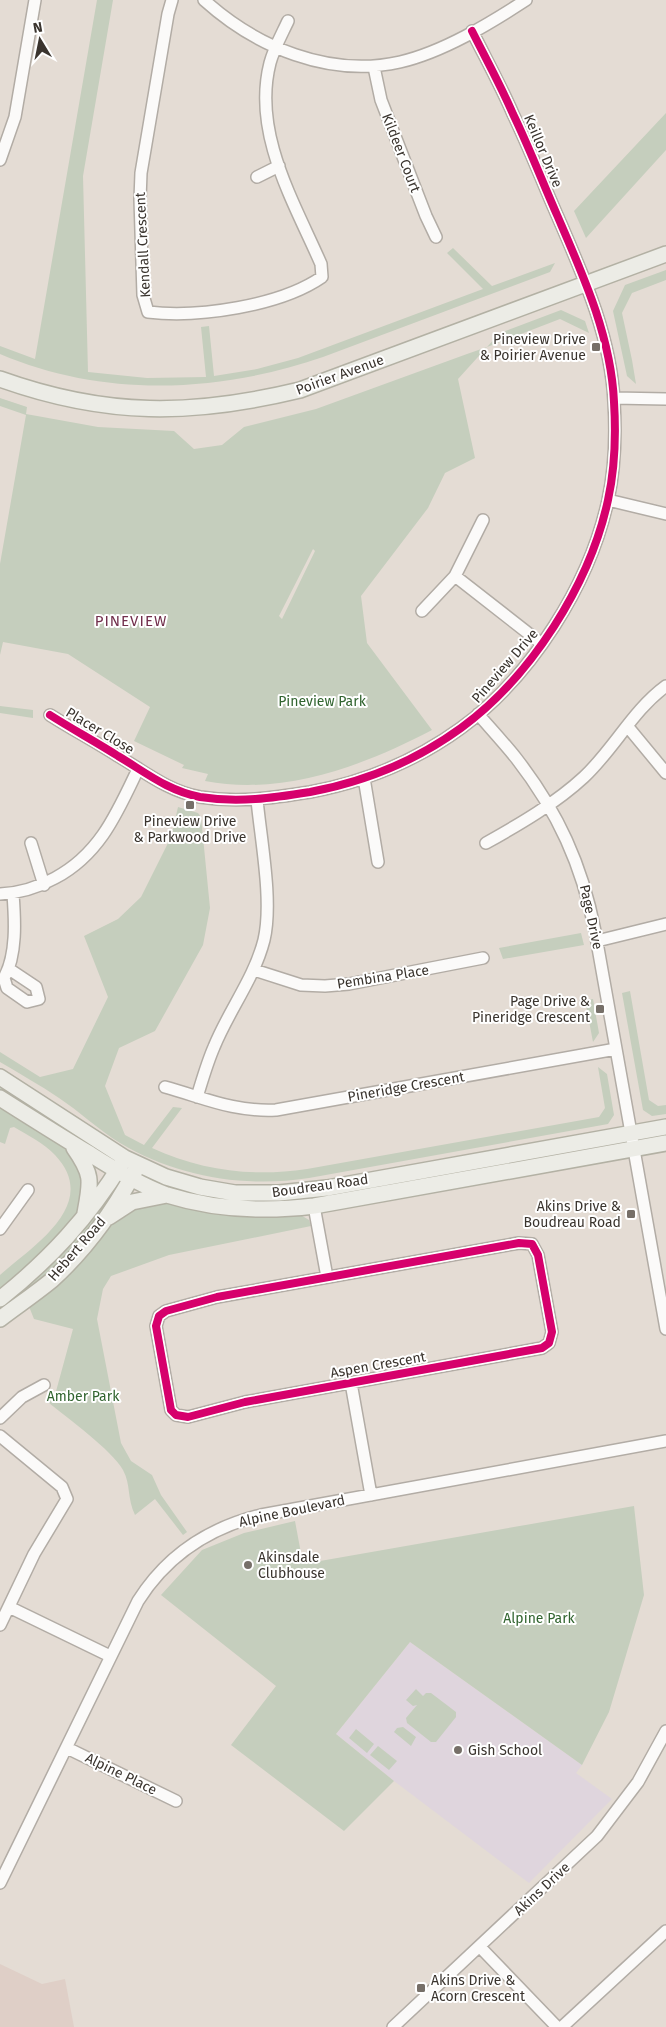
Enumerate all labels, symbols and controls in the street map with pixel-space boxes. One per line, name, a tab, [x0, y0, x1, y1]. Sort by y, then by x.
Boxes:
north arrow	[15, 15, 65, 65]
text: N	[32, 19, 44, 37]
street label: Kildeer Court	[378, 111, 424, 196]
street label: Keillor Drive	[520, 112, 566, 190]
street label: Kendall Crescent	[132, 191, 154, 298]
place label: Pineview Drive & Poirier Avenue	[480, 331, 586, 364]
marker: Pineview Drive & Poirier Avenue	[590, 341, 602, 353]
street label: Poirier Avenue	[294, 351, 386, 399]
district label: PINEVIEW	[95, 612, 167, 630]
street label: Pineview Drive	[468, 625, 542, 707]
park label: Pineview Park	[278, 693, 367, 710]
street label: Placer Close	[63, 704, 137, 758]
marker: Pineview Drive & Parkwood Drive	[184, 799, 196, 811]
place label: Pineview Drive & Parkwood Drive	[134, 813, 246, 846]
street label: Page Drive	[576, 883, 606, 951]
street label: Pembina Place	[336, 961, 430, 993]
place label: Page Drive & Pineridge Crescent	[472, 993, 591, 1026]
marker: Page Drive & Pineridge Crescent	[594, 1003, 606, 1015]
street label: Pineridge Crescent	[346, 1068, 467, 1106]
street label: Boudreau Road	[271, 1171, 369, 1201]
place label: Akins Drive & Boudreau Road	[524, 1198, 621, 1231]
marker: Akins Drive & Boudreau Road	[625, 1208, 637, 1220]
street label: Hebert Road	[44, 1213, 110, 1285]
street label: Aspen Crescent	[329, 1348, 428, 1382]
park label: Amber Park	[47, 1388, 120, 1405]
street label: Alpine Boulevard	[237, 1491, 347, 1531]
place label: Akinsdale Clubhouse	[258, 1549, 325, 1582]
marker: Akinsdale Clubhouse	[242, 1559, 254, 1571]
park label: Alpine Park	[503, 1610, 576, 1627]
place label: Gish School	[468, 1742, 542, 1759]
marker: Gish School	[452, 1744, 464, 1756]
street label: Alpine Place	[82, 1749, 160, 1799]
street label: Akins Drive	[510, 1859, 574, 1919]
place label: Akins Drive & Acorn Crescent	[431, 1972, 526, 2005]
marker: Akins Drive & Acorn Crescent	[415, 1982, 427, 1994]

